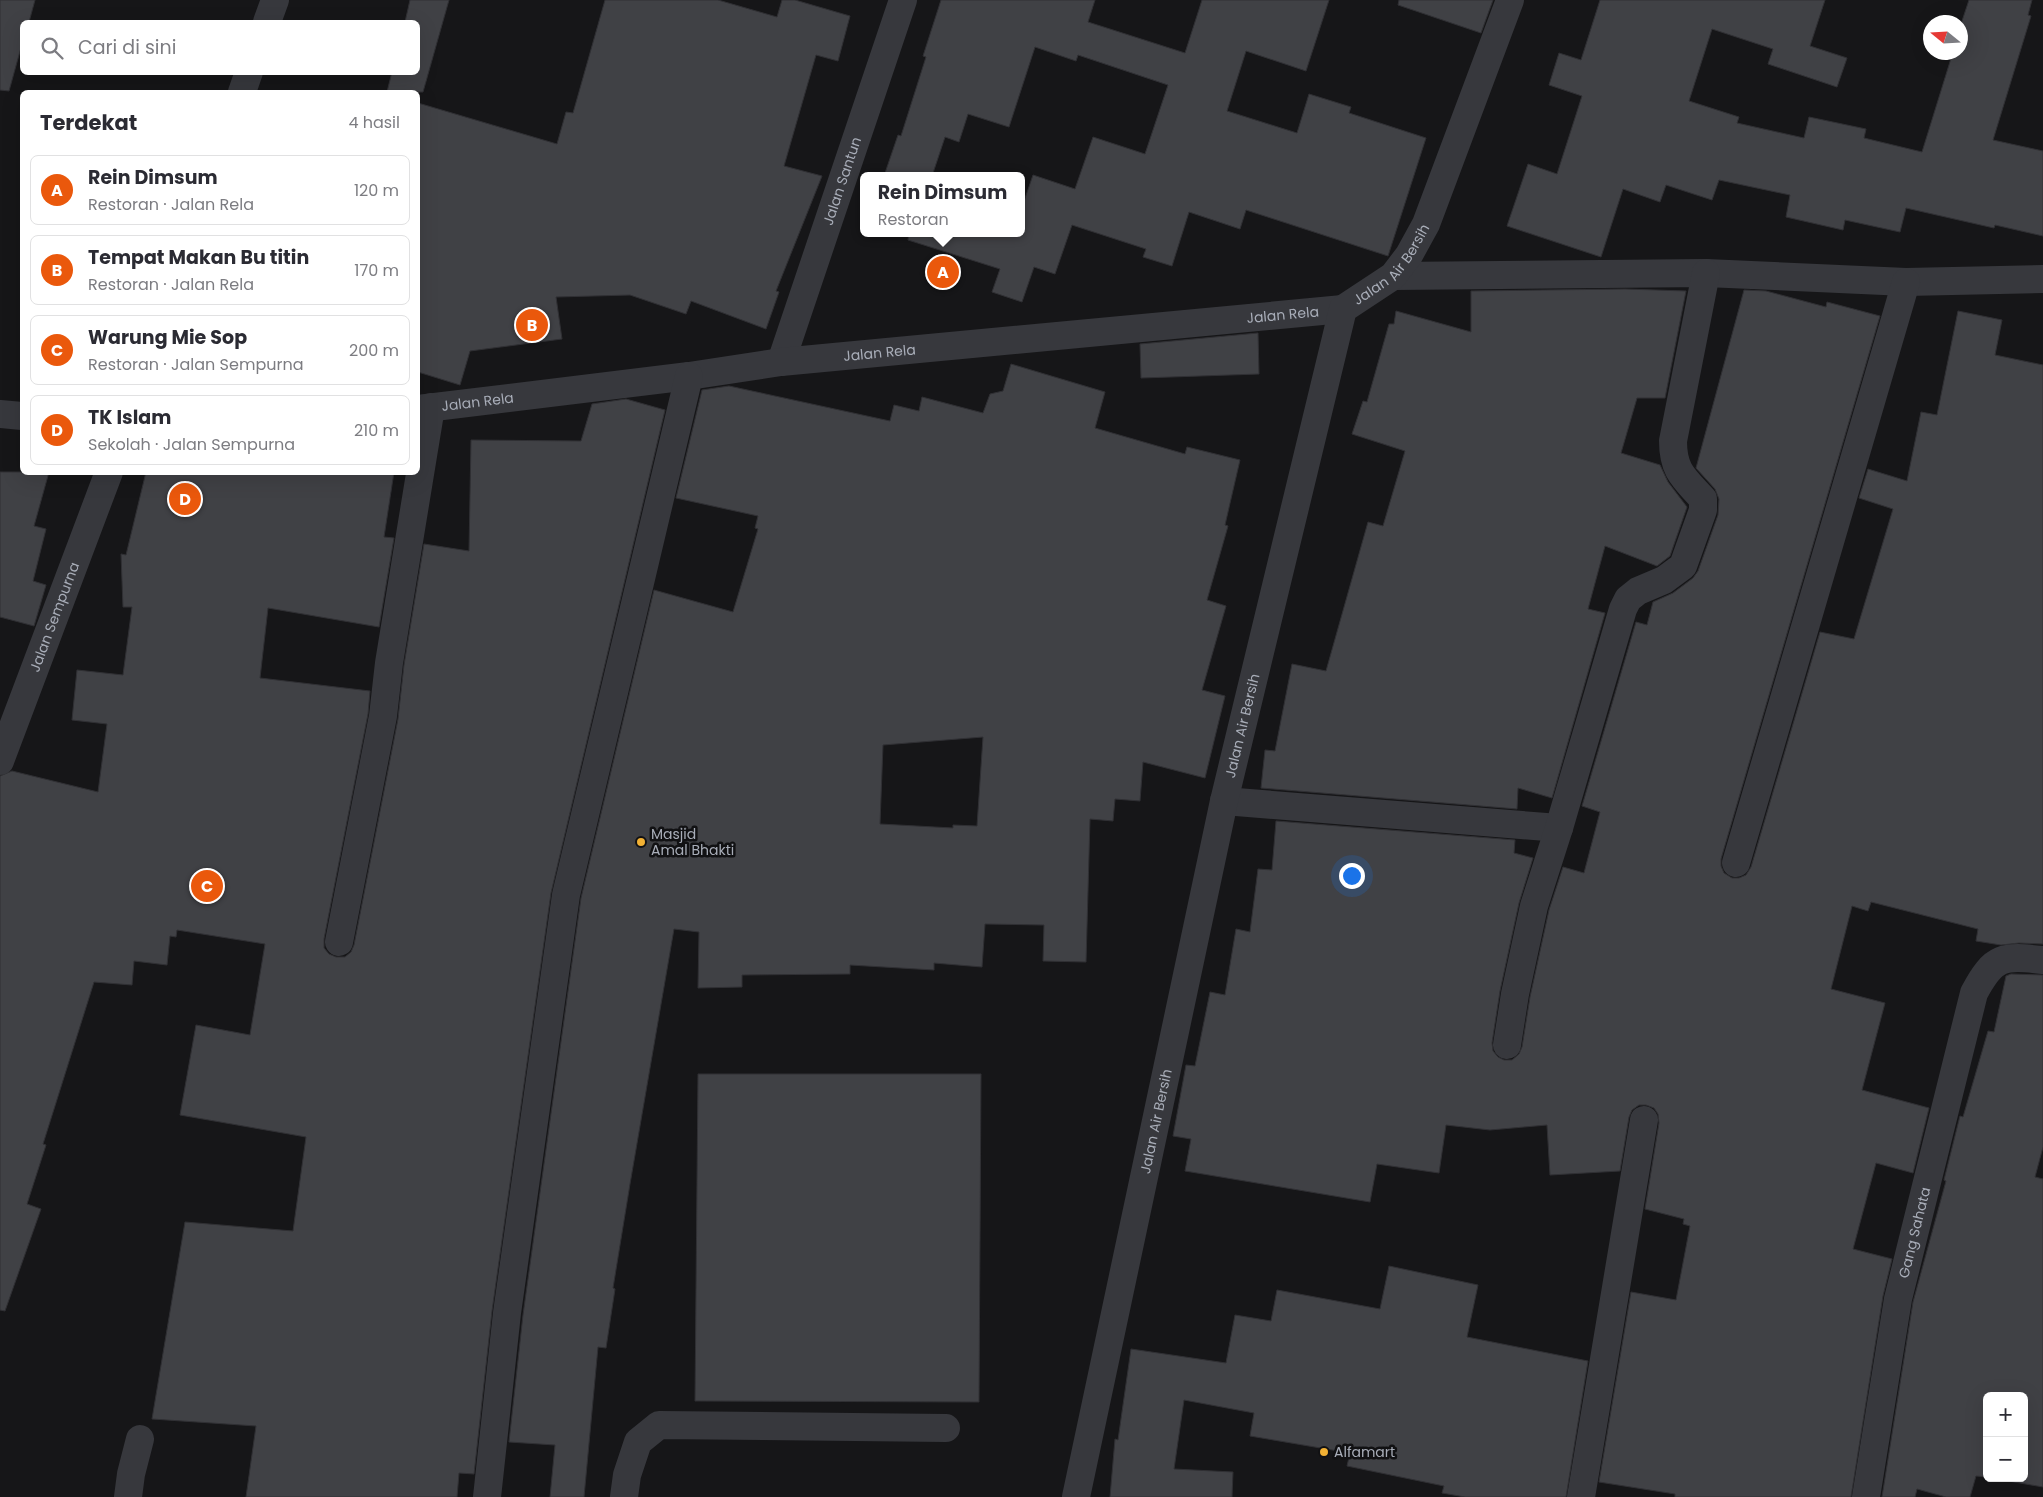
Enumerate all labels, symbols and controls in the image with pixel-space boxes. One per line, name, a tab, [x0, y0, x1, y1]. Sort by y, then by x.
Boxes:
north arrow	[1923, 15, 1968, 60]
search box	[20, 20, 420, 75]
icon: search	[38, 34, 66, 62]
text: Cari di sini	[78, 34, 176, 61]
text: Terdekat	[40, 108, 137, 137]
text: 4 hasil	[348, 111, 400, 134]
street label: Jalan Santun	[818, 134, 866, 228]
text: Rein Dimsum	[88, 164, 218, 191]
popup	[860, 172, 1025, 237]
text: A	[51, 179, 63, 202]
text: 120 m	[354, 179, 399, 202]
text: Rein Dimsum	[878, 179, 1007, 206]
text: Restoran · Jalan Rela	[88, 193, 254, 216]
text: Restoran	[878, 208, 949, 231]
street label: Jalan Air Bersih	[1349, 220, 1434, 310]
text: Tempat Makan Bu titin	[88, 244, 309, 271]
pin: A	[927, 253, 959, 291]
text: B	[52, 259, 62, 282]
text: 170 m	[354, 259, 399, 282]
text: Restoran · Jalan Rela	[88, 273, 254, 296]
street label: Jalan Rela	[1246, 301, 1320, 328]
pin: B	[516, 306, 548, 344]
text: Warung Mie Sop	[88, 324, 247, 351]
text: C	[51, 339, 63, 362]
text: 200 m	[349, 339, 399, 362]
street label: Jalan Rela	[842, 339, 917, 366]
text: Restoran · Jalan Sempurna	[88, 353, 303, 376]
street label: Jalan Rela	[440, 387, 515, 416]
text: TK Islam	[88, 404, 171, 431]
text: D	[51, 419, 63, 442]
text: 210 m	[354, 419, 399, 442]
text: Sekolah · Jalan Sempurna	[88, 433, 295, 456]
pin: D	[169, 480, 201, 518]
street label: Jalan Sempurna	[25, 559, 84, 675]
street label: Jalan Air Bersih	[1220, 672, 1264, 780]
place label: Masjid Amal Bhakti	[651, 824, 734, 860]
marker: Masjid Amal Bhakti	[635, 836, 647, 848]
your location	[1339, 863, 1365, 889]
pin: C	[191, 867, 223, 905]
street label: Jalan Air Bersih	[1135, 1067, 1177, 1176]
street label: Gang Sahata	[1894, 1185, 1935, 1280]
map controls	[1983, 1392, 2028, 1482]
button: +	[1983, 1392, 2028, 1437]
button: −	[1983, 1437, 2028, 1482]
place label: Alfamart	[1334, 1442, 1395, 1462]
marker: Alfamart	[1318, 1446, 1330, 1458]

